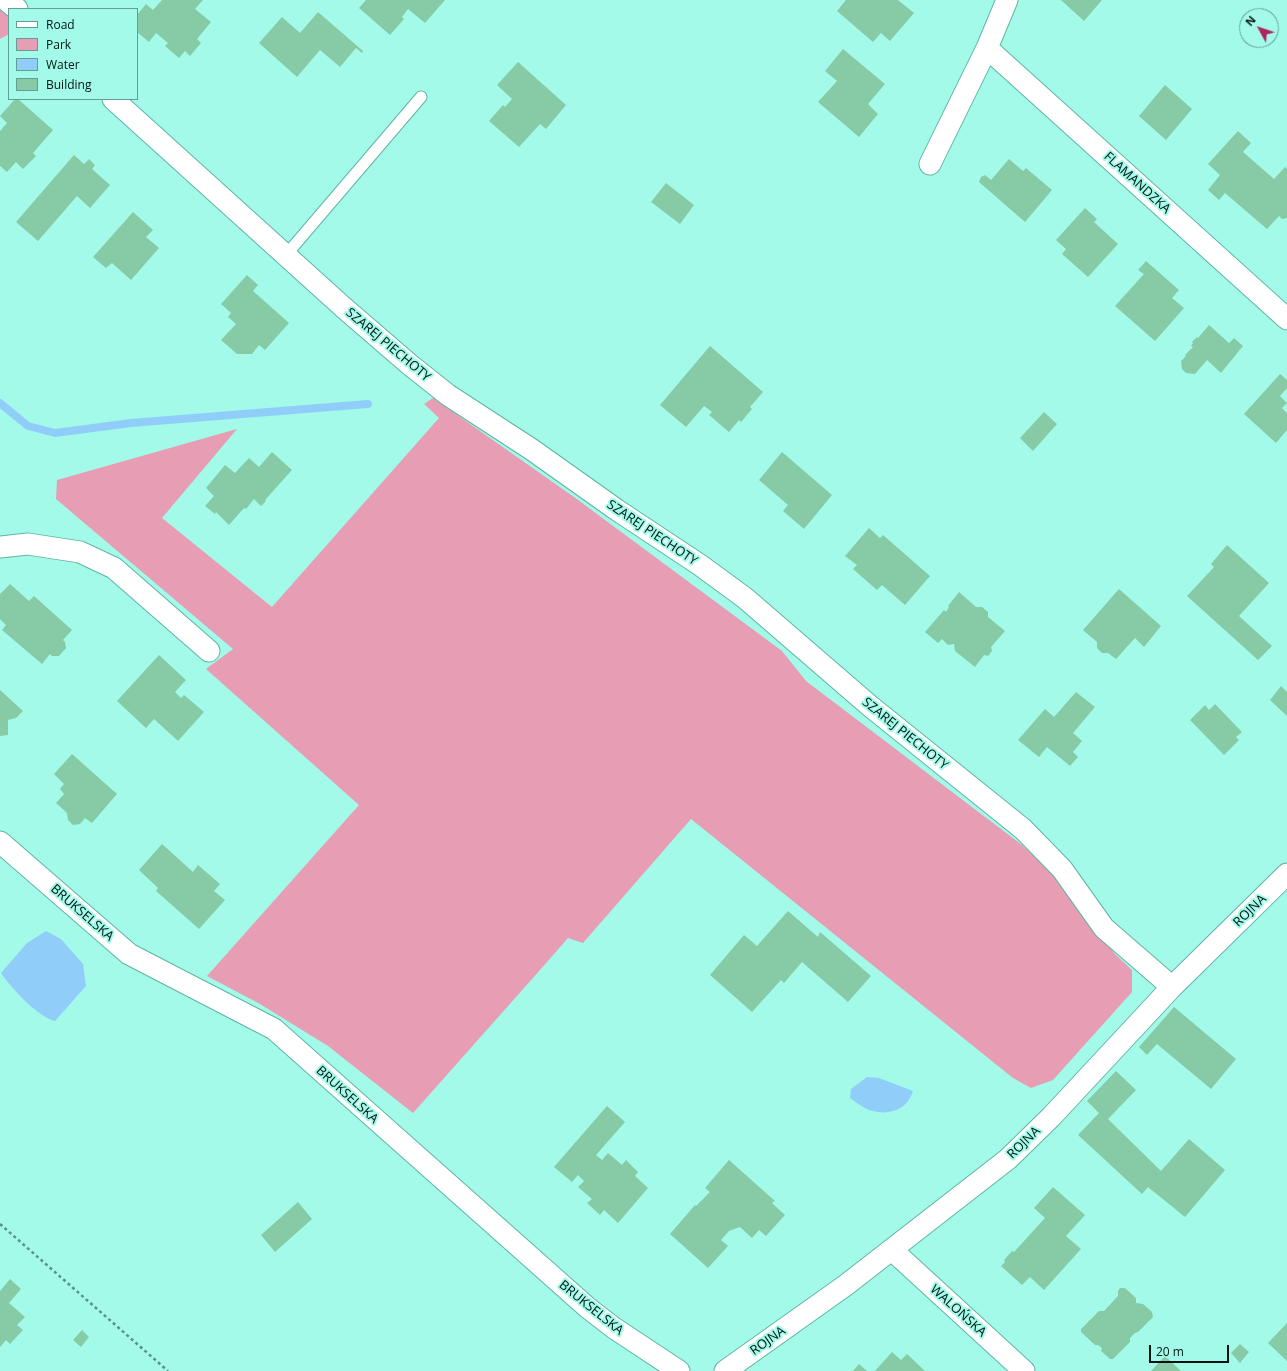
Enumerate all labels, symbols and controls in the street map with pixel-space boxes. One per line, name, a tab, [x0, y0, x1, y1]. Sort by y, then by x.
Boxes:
legend	[8, 8, 138, 100]
north arrow	[1239, 8, 1279, 48]
text: N	[1242, 12, 1259, 29]
text: Road	[46, 16, 75, 33]
text: Park	[46, 36, 71, 53]
text: Water	[46, 56, 80, 73]
text: Building	[46, 76, 91, 93]
street label: FLAMANDZKA	[1100, 149, 1174, 217]
street label: SZAREJ PIECHOTY	[342, 305, 434, 385]
street label: SZAREJ PIECHOTY	[604, 497, 700, 569]
street label: SZAREJ PIECHOTY	[859, 695, 951, 773]
street label: BRUKSELSKA	[47, 881, 117, 945]
street label: ROJNA	[1230, 892, 1270, 930]
street label: BRUKSELSKA	[313, 1063, 381, 1127]
street label: ROJNA	[1004, 1124, 1044, 1162]
street label: BRUKSELSKA	[556, 1277, 626, 1339]
street label: WALOŃSKA	[927, 1282, 989, 1340]
street label: ROJNA	[747, 1323, 789, 1359]
scale bar	[1151, 1337, 1231, 1363]
text: 20 m	[1156, 1343, 1184, 1360]

